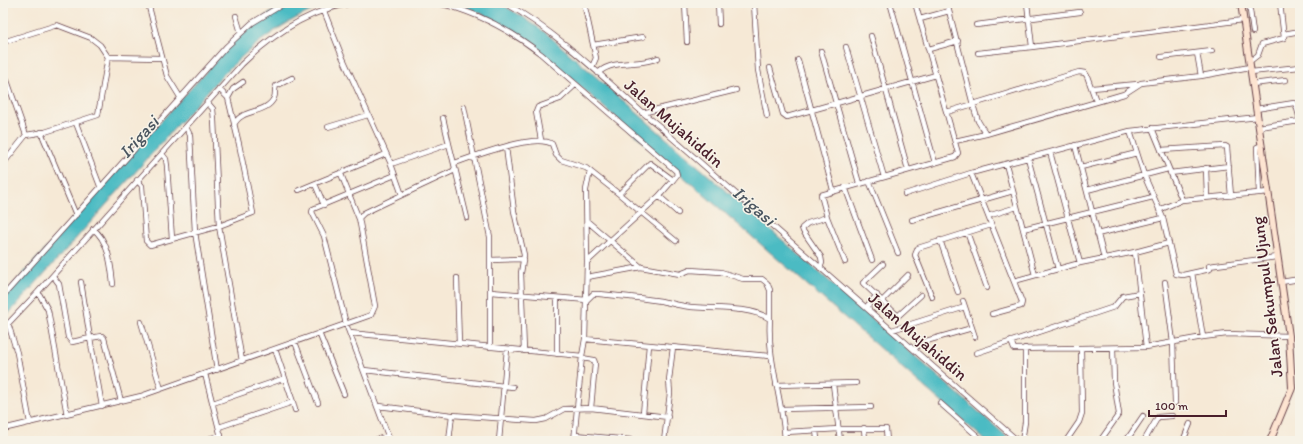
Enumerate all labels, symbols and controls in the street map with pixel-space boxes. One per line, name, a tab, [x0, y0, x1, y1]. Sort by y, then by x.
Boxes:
street label: Jalan Mujahiddin	[620, 74, 728, 172]
water label: Irigasi	[114, 110, 165, 163]
water label: Irigasi	[728, 182, 782, 232]
street label: Jalan Sekumpul Ujung	[1247, 215, 1287, 379]
street label: Jalan Mujahiddin	[864, 287, 972, 385]
scale bar	[1149, 392, 1226, 418]
text: 100 m	[1155, 399, 1188, 413]

